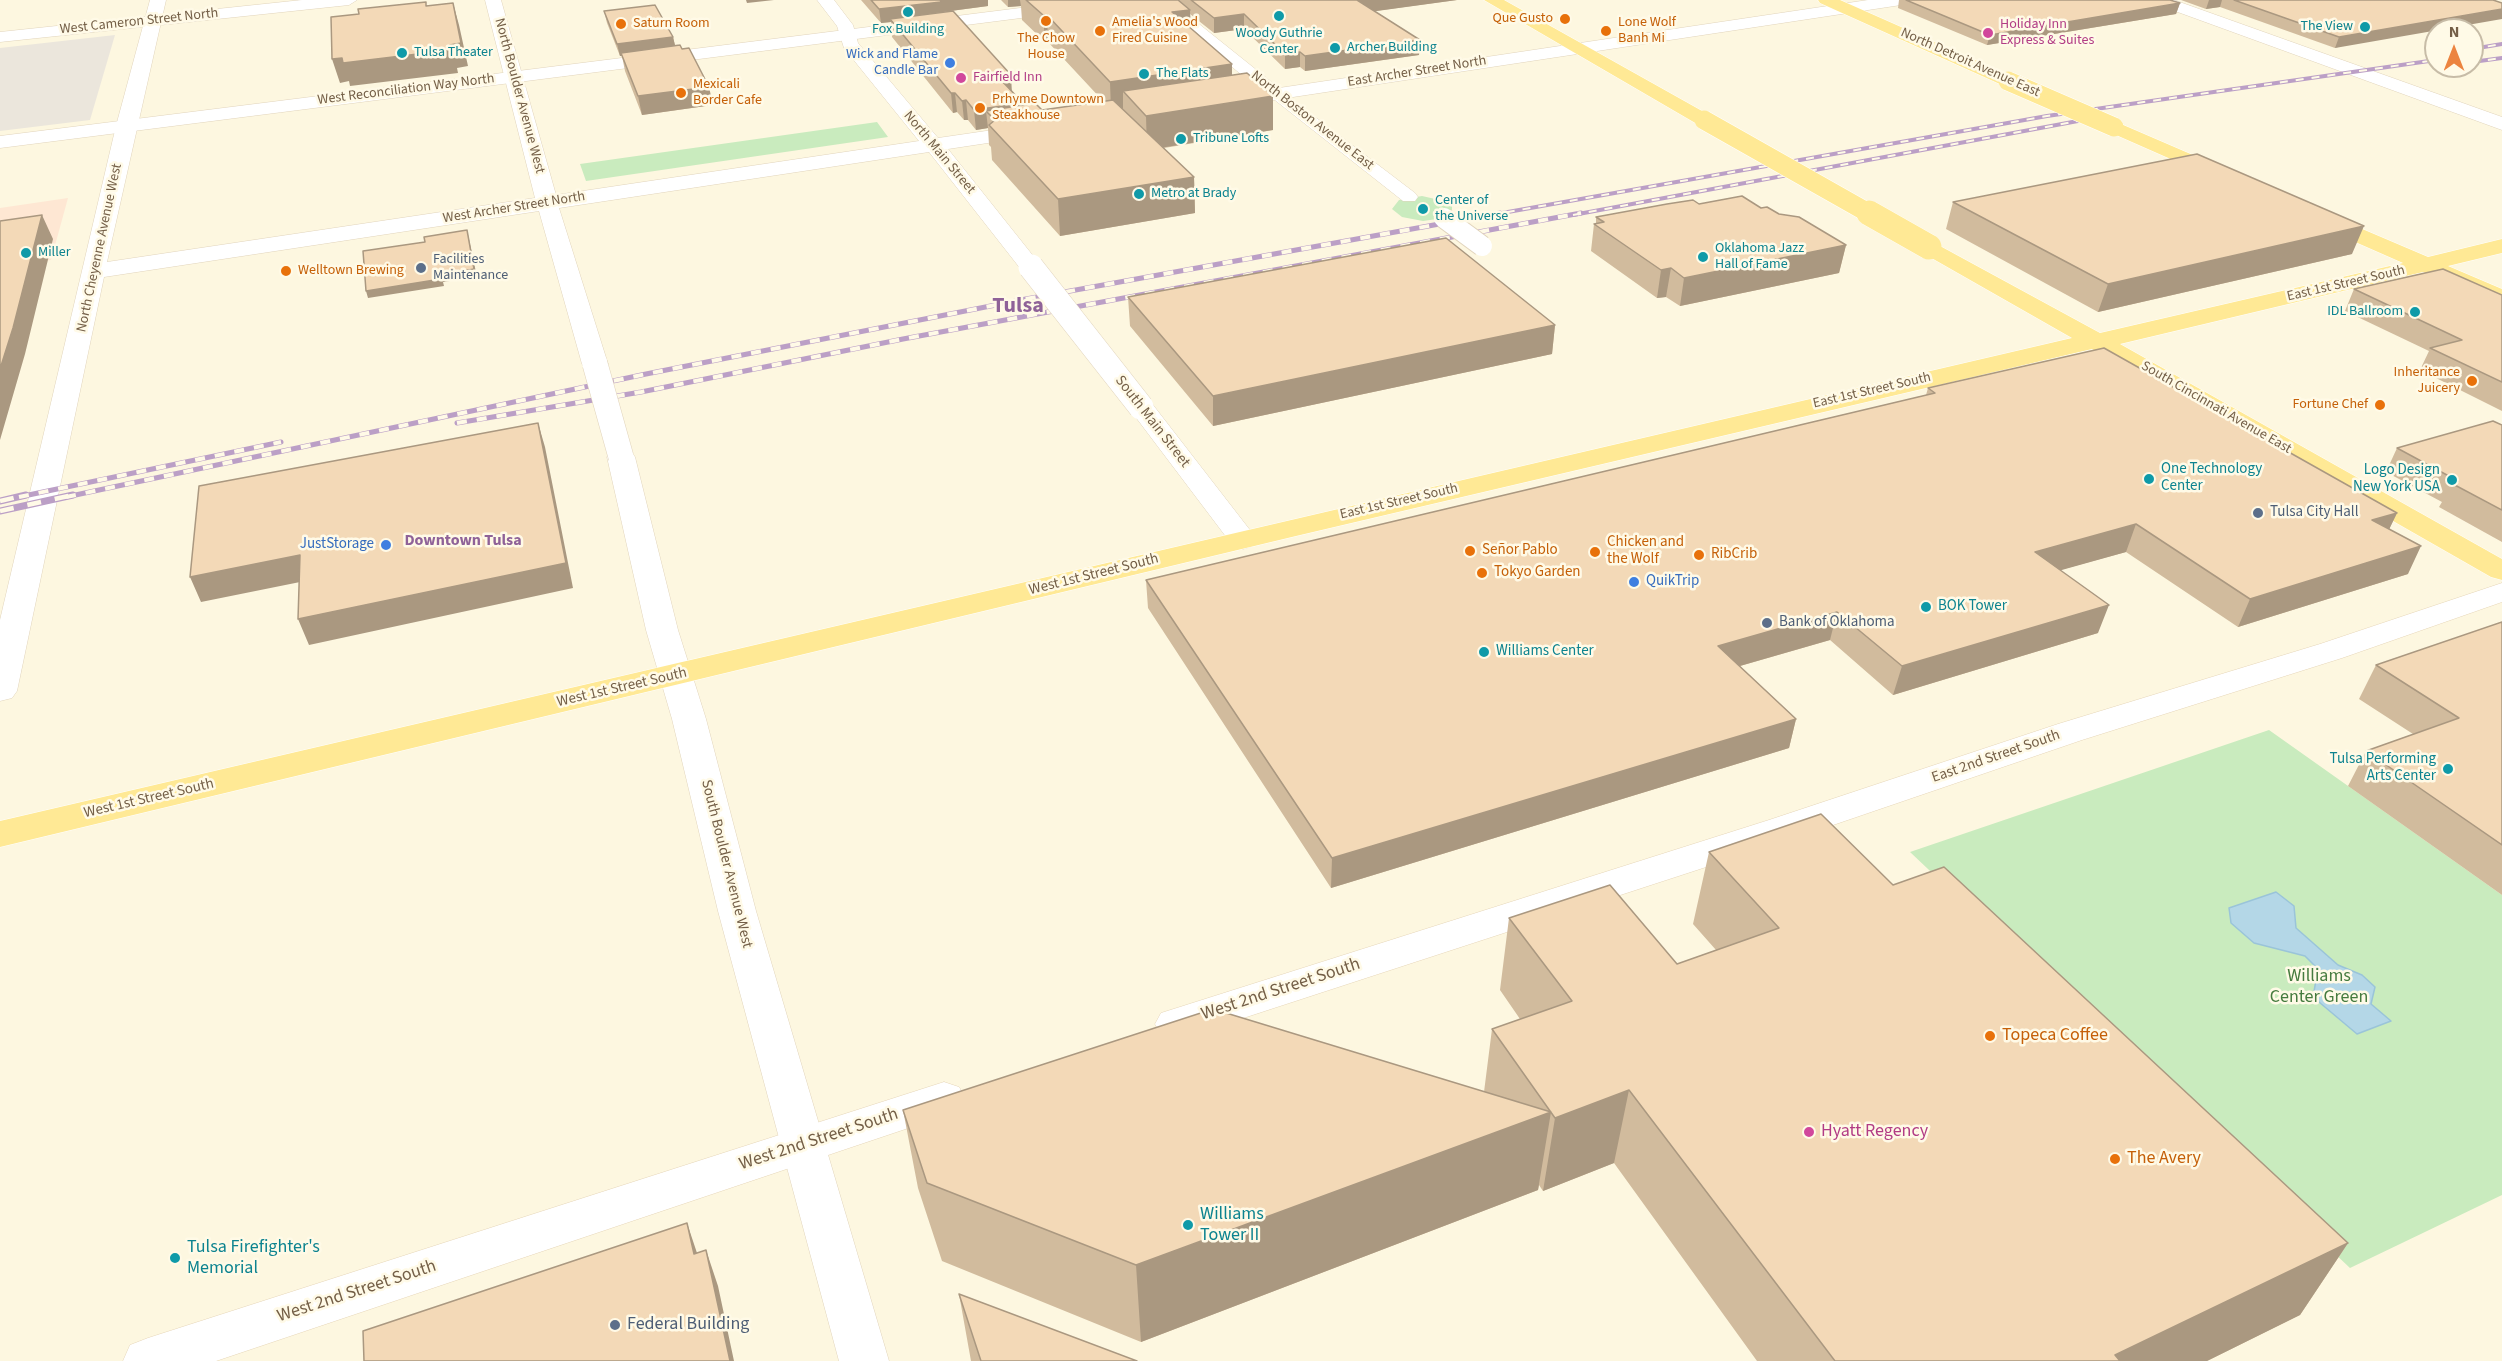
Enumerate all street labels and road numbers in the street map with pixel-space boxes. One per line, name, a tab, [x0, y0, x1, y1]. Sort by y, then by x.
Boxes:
street label: West Cameron Street North	[59, 5, 219, 39]
street label: North Boulder Avenue West	[490, 16, 548, 176]
street label: North Detroit Avenue East	[1898, 25, 2042, 101]
street label: East Archer Street North	[1346, 53, 1488, 91]
street label: North Boston Avenue East	[1247, 68, 1377, 174]
street label: West Reconciliation Way North	[317, 71, 495, 109]
street label: North Main Street	[900, 108, 978, 198]
street label: North Cheyenne Avenue West	[74, 162, 126, 334]
street label: West Archer Street North	[442, 188, 586, 228]
street label: East 1st Street South	[2285, 262, 2407, 306]
street label: South Cincinnati Avenue East	[2138, 358, 2294, 458]
street label: East 1st Street South	[1811, 369, 1933, 413]
street label: South Main Street	[1111, 373, 1193, 471]
street label: East 1st Street South	[1338, 480, 1460, 524]
street label: West 1st Street South	[1027, 550, 1161, 600]
street label: West 1st Street South	[555, 664, 689, 712]
street label: East 2nd Street South	[1929, 727, 2063, 787]
street label: West 1st Street South	[82, 775, 216, 823]
street label: South Boulder Avenue West	[696, 778, 756, 950]
street label: West 2nd Street South	[1199, 954, 1363, 1026]
street label: West 2nd Street South	[737, 1104, 901, 1176]
street label: West 2nd Street South	[275, 1256, 439, 1328]

